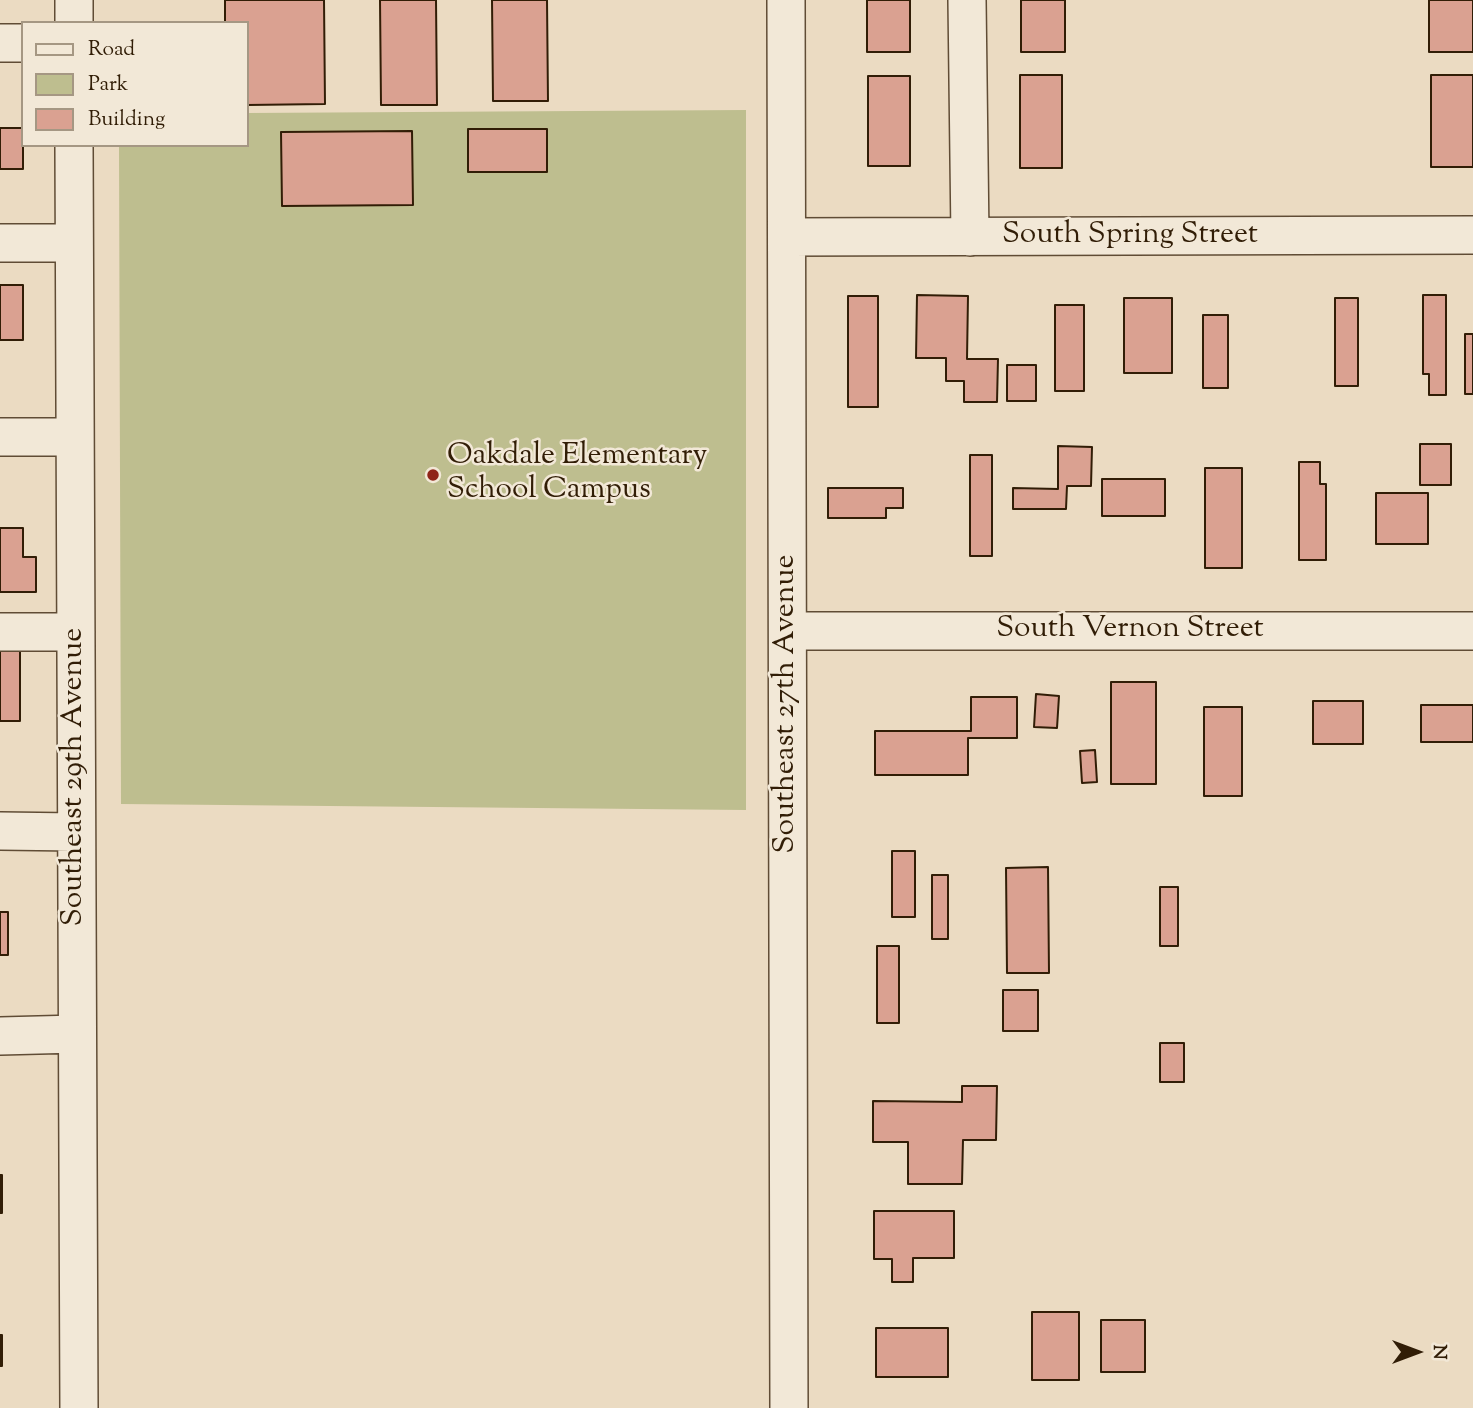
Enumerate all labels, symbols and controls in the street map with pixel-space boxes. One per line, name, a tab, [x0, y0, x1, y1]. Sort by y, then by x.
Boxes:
legend	[21, 21, 248, 147]
text: Road	[88, 35, 135, 65]
text: Park	[88, 70, 128, 100]
text: Building	[88, 105, 165, 135]
street label: South Spring Street	[1002, 219, 1258, 255]
place label: Oakdale Elementary School Campus	[447, 440, 707, 510]
marker: Oakdale Elementary School Campus	[425, 467, 441, 483]
street label: Southeast 27th Avenue	[770, 555, 806, 853]
street label: South Vernon Street	[996, 613, 1264, 649]
street label: Southeast 29th Avenue	[58, 628, 94, 926]
north arrow	[1382, 1317, 1452, 1387]
text: N	[1425, 1344, 1452, 1360]

